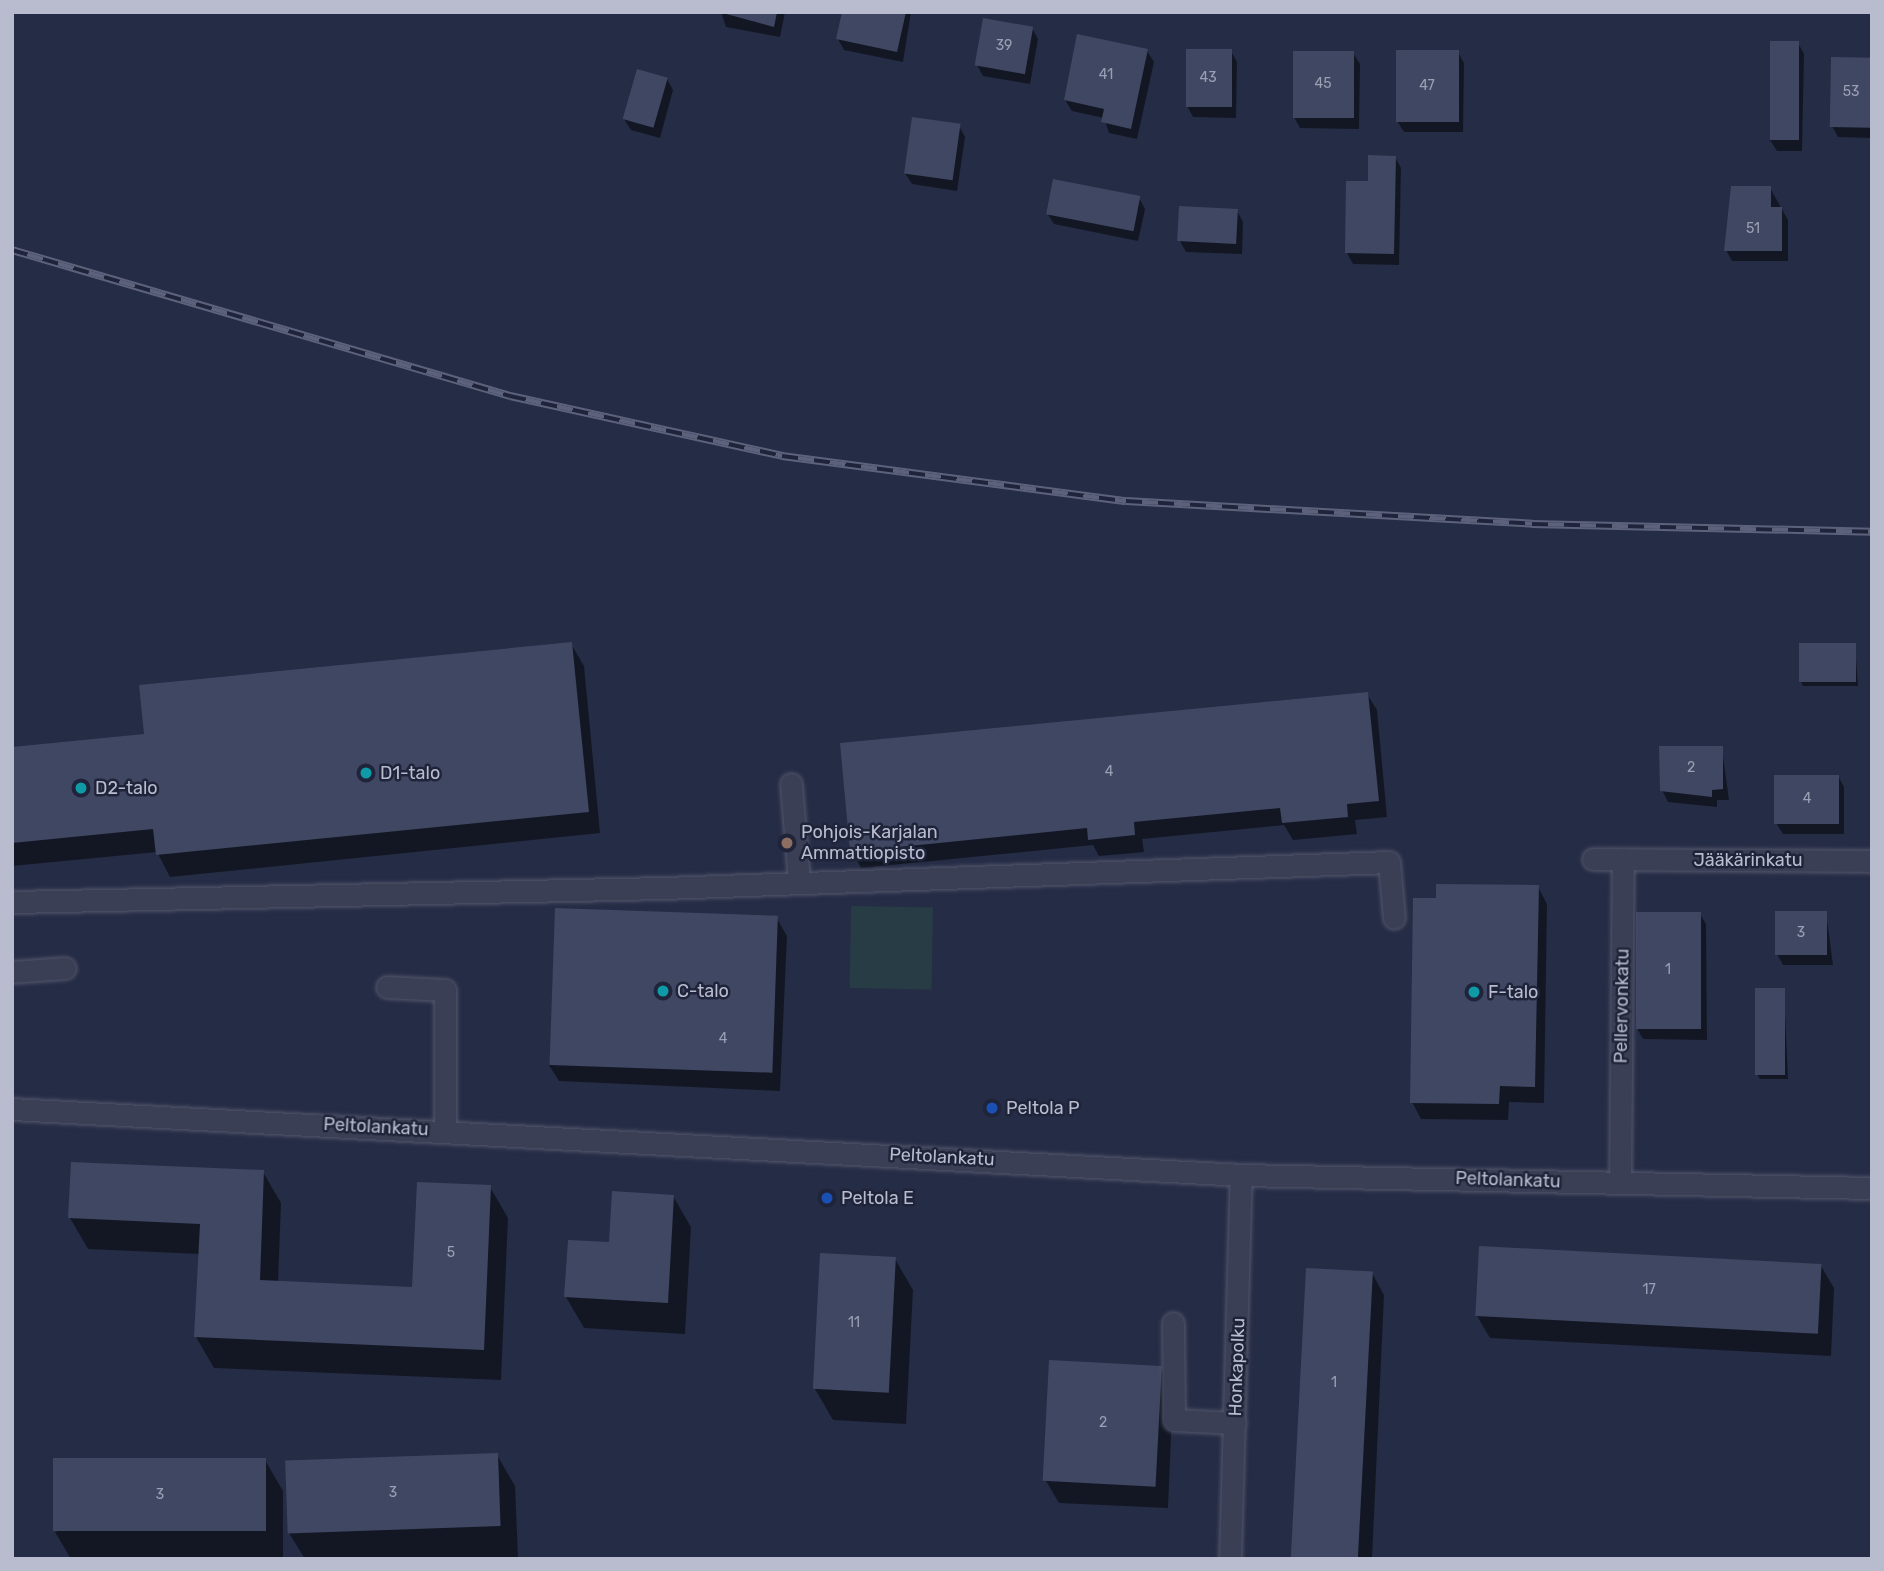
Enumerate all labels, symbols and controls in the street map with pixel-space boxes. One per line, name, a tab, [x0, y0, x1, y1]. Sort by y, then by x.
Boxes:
house number: 39	[996, 38, 1012, 54]
house number: 41	[1099, 67, 1113, 83]
house number: 43	[1199, 70, 1217, 86]
house number: 45	[1314, 76, 1332, 92]
house number: 47	[1419, 78, 1435, 94]
house number: 53	[1843, 84, 1859, 100]
house number: 51	[1746, 221, 1760, 237]
house number: 2	[1687, 760, 1695, 776]
place label: D1-talo	[380, 762, 440, 784]
house number: 4	[1105, 764, 1113, 780]
marker: D1-talo	[358, 765, 374, 781]
place label: D2-talo	[95, 777, 158, 799]
marker: D2-talo	[73, 780, 89, 796]
house number: 4	[1803, 791, 1811, 807]
place label: Pohjois-Karjalan Ammattiopisto	[801, 822, 938, 864]
marker: Pohjois-Karjalan Ammattiopisto	[779, 835, 795, 851]
street label: Jääkärinkatu	[1693, 849, 1803, 871]
house number: 3	[1797, 925, 1805, 941]
street label: Pellervonkatu	[1610, 948, 1634, 1064]
house number: 1	[1665, 962, 1671, 978]
place label: C-talo	[677, 980, 729, 1002]
place label: F-talo	[1488, 981, 1538, 1003]
marker: C-talo	[655, 983, 671, 999]
marker: F-talo	[1466, 984, 1482, 1000]
house number: 4	[719, 1031, 727, 1047]
place label: Peltola P	[1006, 1097, 1080, 1119]
marker: Peltola P	[984, 1100, 1000, 1116]
street label: Peltolankatu	[323, 1113, 429, 1141]
street label: Peltolankatu	[889, 1143, 995, 1171]
street label: Peltolankatu	[1455, 1167, 1561, 1193]
place label: Peltola E	[841, 1187, 914, 1209]
marker: Peltola E	[819, 1190, 835, 1206]
house number: 5	[447, 1245, 455, 1261]
house number: 17	[1642, 1282, 1656, 1298]
house number: 11	[848, 1315, 860, 1331]
street label: Honkapolku	[1224, 1317, 1250, 1417]
house number: 1	[1331, 1375, 1337, 1391]
house number: 2	[1099, 1415, 1107, 1431]
house number: 3	[389, 1485, 397, 1501]
house number: 3	[156, 1487, 164, 1503]

